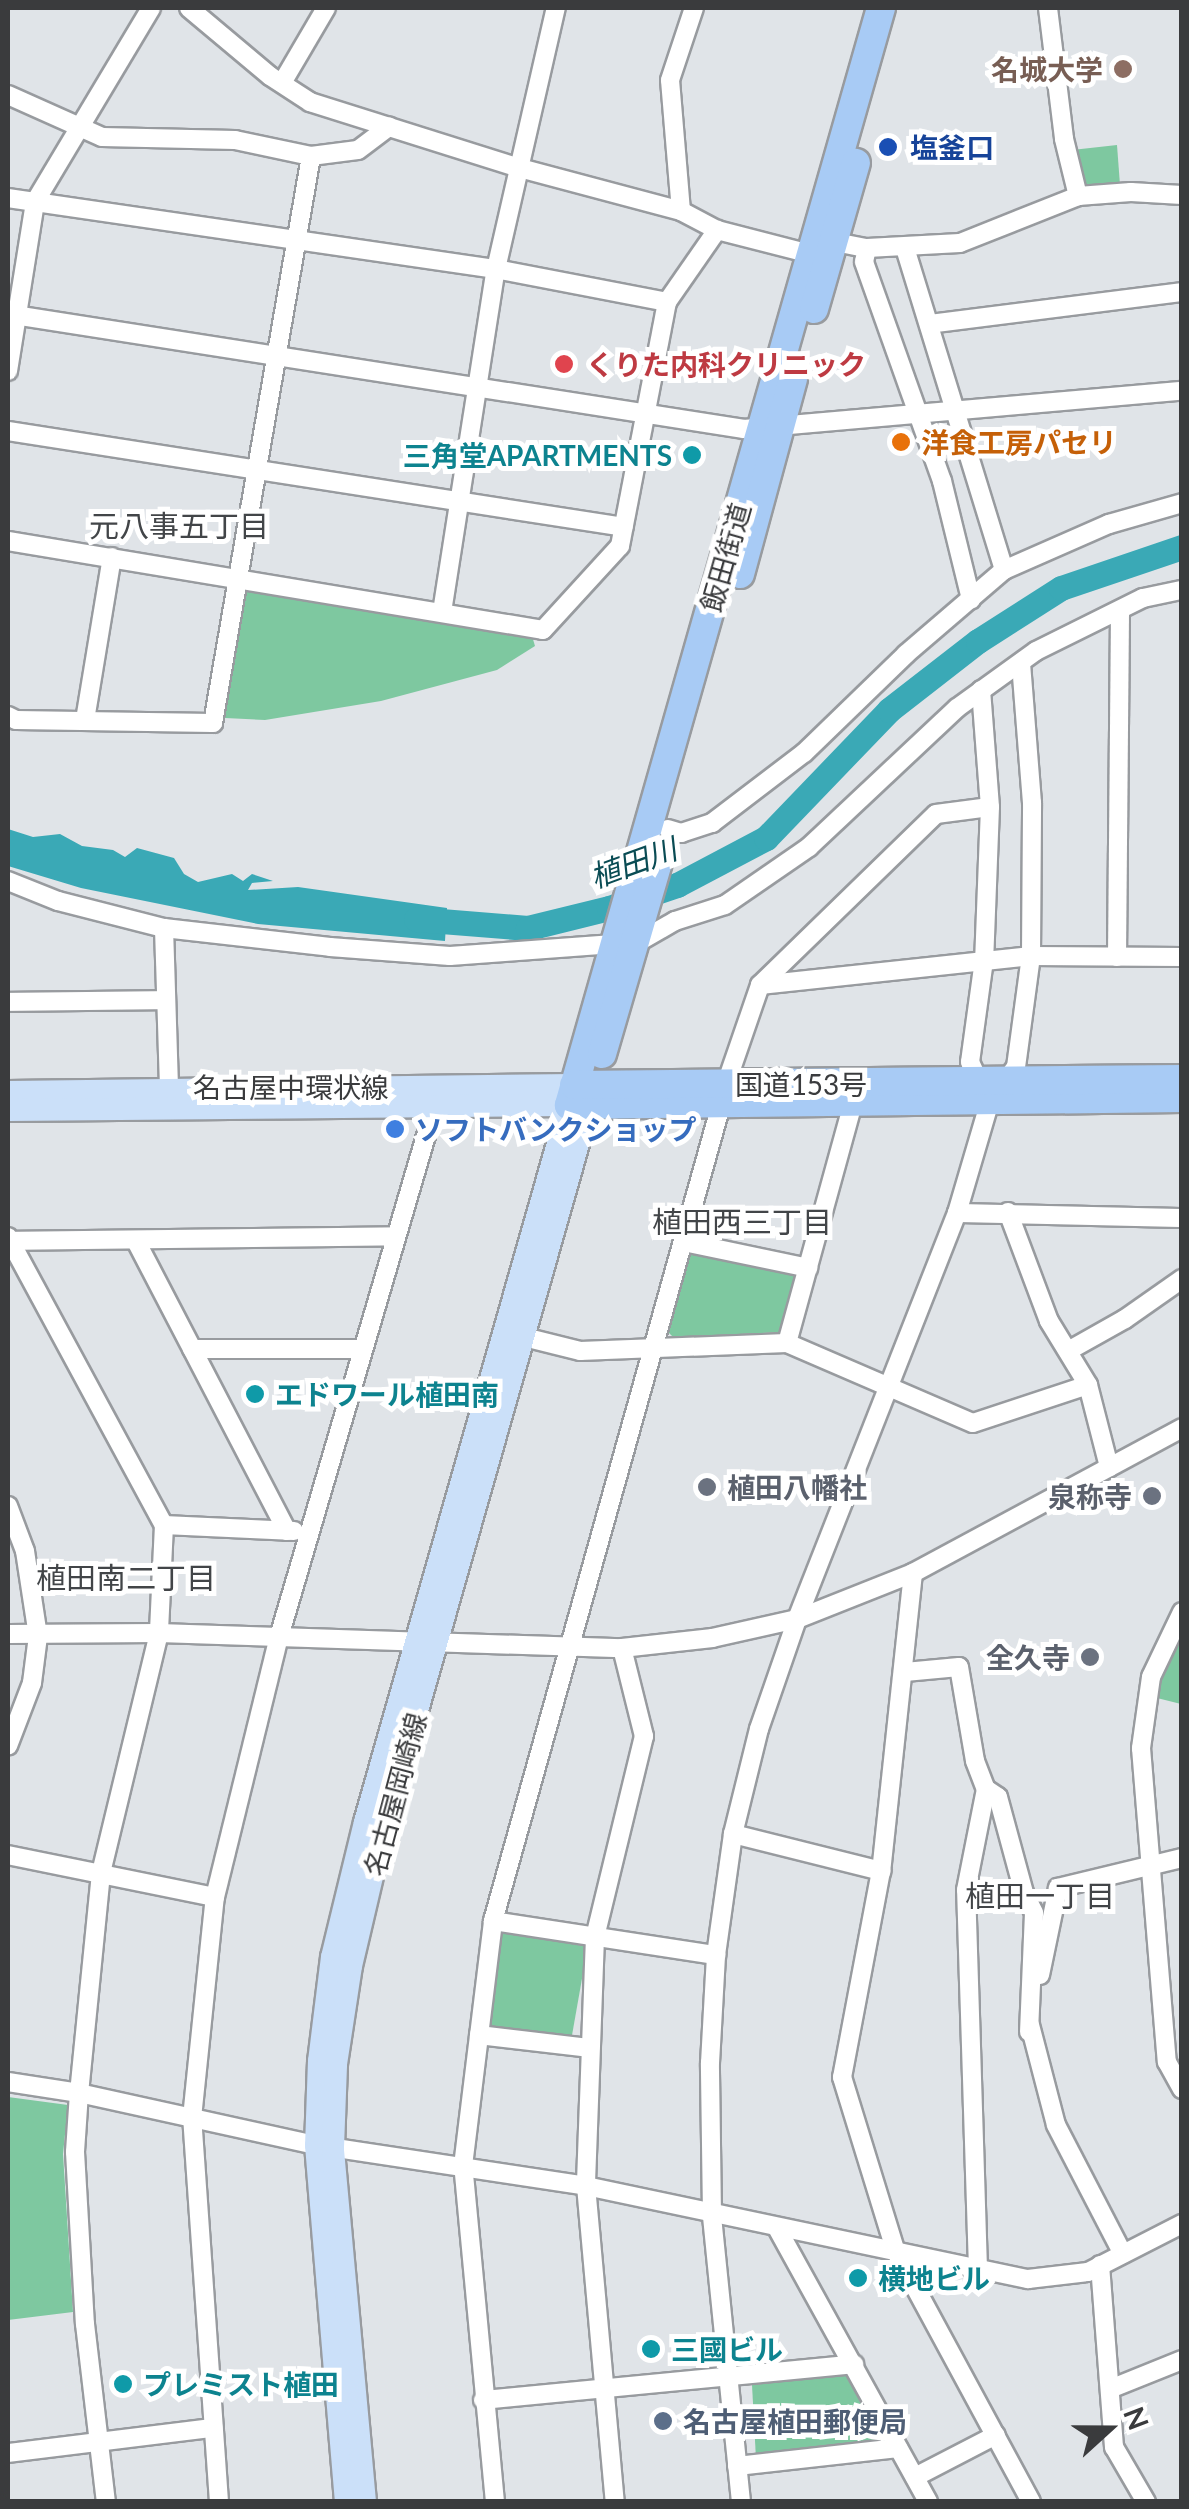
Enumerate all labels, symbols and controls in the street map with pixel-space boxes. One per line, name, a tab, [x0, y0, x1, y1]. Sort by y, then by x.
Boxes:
place label: 名城大学	[991, 52, 1103, 86]
marker: 名城大学	[1112, 58, 1134, 80]
place label: 塩釜口	[910, 130, 994, 164]
marker: 塩釜口	[875, 134, 901, 160]
place label: くりた内科クリニック	[586, 347, 866, 381]
marker: くりた内科クリニック	[551, 351, 577, 377]
place label: 洋食工房パセリ	[921, 425, 1117, 459]
marker: 洋食工房パセリ	[890, 431, 912, 453]
place label: 三角堂APARTMENTS	[403, 438, 672, 472]
marker: 三角堂APARTMENTS	[681, 444, 703, 466]
street label: 飯田街道	[693, 499, 757, 615]
district label: 元八事五丁目	[89, 507, 269, 543]
water label: 植田川	[585, 830, 681, 894]
street label: 国道153号	[735, 1067, 867, 1101]
street label: 名古屋中環状線	[193, 1070, 389, 1104]
place label: ソフトバンクショップ	[415, 1112, 695, 1146]
marker: ソフトバンクショップ	[384, 1118, 406, 1140]
district label: 植田西三丁目	[652, 1203, 832, 1239]
place label: エドワール植田南	[275, 1377, 499, 1411]
marker: エドワール植田南	[244, 1383, 266, 1405]
place label: 植田八幡社	[727, 1470, 867, 1504]
marker: 植田八幡社	[696, 1476, 718, 1498]
place label: 泉称寺	[1048, 1479, 1132, 1513]
marker: 泉称寺	[1141, 1485, 1163, 1507]
district label: 植田南二丁目	[36, 1559, 216, 1595]
place label: 全久寺	[986, 1640, 1070, 1674]
marker: 全久寺	[1079, 1646, 1101, 1668]
street label: 名古屋岡崎線	[357, 1709, 433, 1879]
district label: 植田一丁目	[965, 1877, 1115, 1913]
place label: 横地ビル	[878, 2261, 990, 2295]
marker: 横地ビル	[847, 2267, 869, 2289]
place label: 三國ビル	[671, 2332, 783, 2366]
marker: 三國ビル	[640, 2338, 662, 2360]
place label: プレミスト植田	[143, 2367, 339, 2401]
marker: プレミスト植田	[112, 2373, 134, 2395]
north arrow	[1059, 2379, 1159, 2479]
text: N	[1117, 2402, 1157, 2434]
place label: 名古屋植田郵便局	[683, 2404, 907, 2438]
marker: 名古屋植田郵便局	[652, 2410, 674, 2432]

